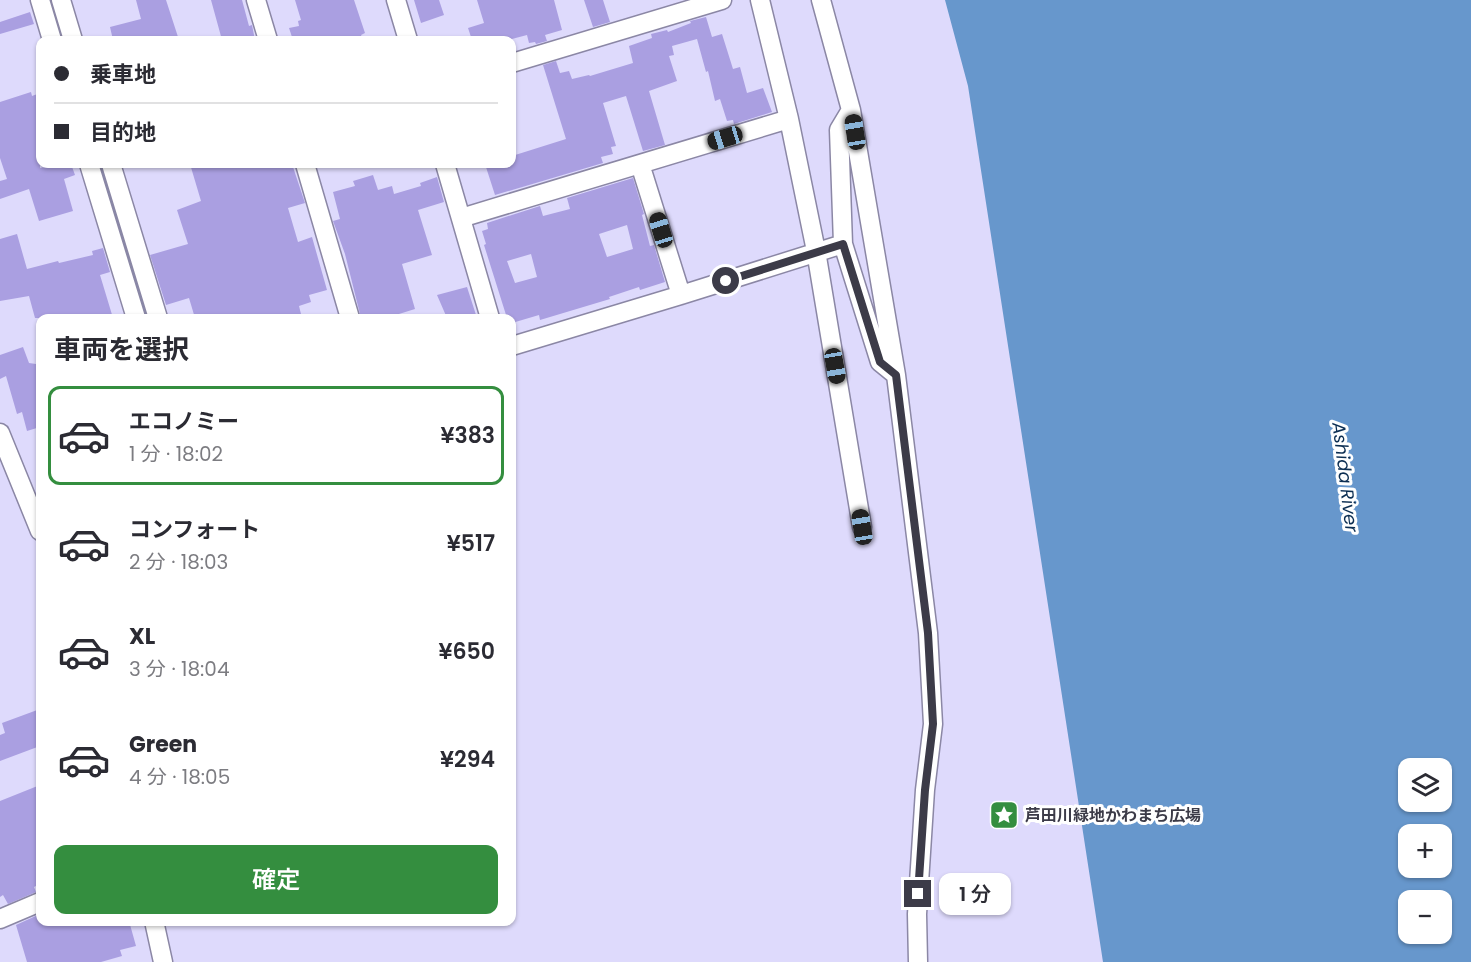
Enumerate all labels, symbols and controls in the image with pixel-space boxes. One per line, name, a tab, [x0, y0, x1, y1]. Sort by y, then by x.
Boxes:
text: 乗車地	[90, 59, 156, 90]
car	[843, 113, 867, 151]
text: 目的地	[90, 117, 156, 148]
car	[705, 124, 745, 152]
car	[647, 210, 675, 250]
route start	[712, 267, 739, 294]
text: 車両を選択	[54, 331, 189, 368]
car	[823, 347, 847, 385]
text: エコノミー	[129, 406, 239, 437]
icon: car	[57, 409, 111, 463]
text: ¥383	[441, 420, 495, 451]
water label: Ashida River	[1326, 420, 1365, 535]
text: 1 分 · 18:02	[129, 440, 223, 468]
car	[850, 508, 874, 546]
text: コンフォート	[129, 514, 260, 545]
icon: car	[57, 517, 111, 571]
text: ¥517	[447, 528, 495, 559]
text: 2 分 · 18:03	[129, 548, 228, 576]
text: XL	[129, 621, 155, 652]
icon: car	[57, 625, 111, 679]
text: ¥650	[439, 636, 495, 667]
text: 3 分 · 18:04	[129, 655, 229, 683]
text: Green	[129, 729, 197, 760]
icon: car	[57, 733, 111, 787]
text: ¥294	[440, 744, 495, 775]
map controls	[1398, 758, 1452, 944]
button: layers	[1398, 758, 1452, 812]
text: 4 分 · 18:05	[129, 763, 230, 791]
place icon: 芦田川緑地かわまち広場	[988, 799, 1020, 831]
place label: 芦田川緑地かわまち広場	[1025, 804, 1201, 827]
button: +	[1398, 824, 1452, 878]
button: 確定	[54, 845, 498, 914]
callout: 1 分	[939, 873, 1011, 915]
route end	[904, 880, 931, 907]
text: 1 分	[959, 880, 991, 908]
button: −	[1398, 890, 1452, 944]

